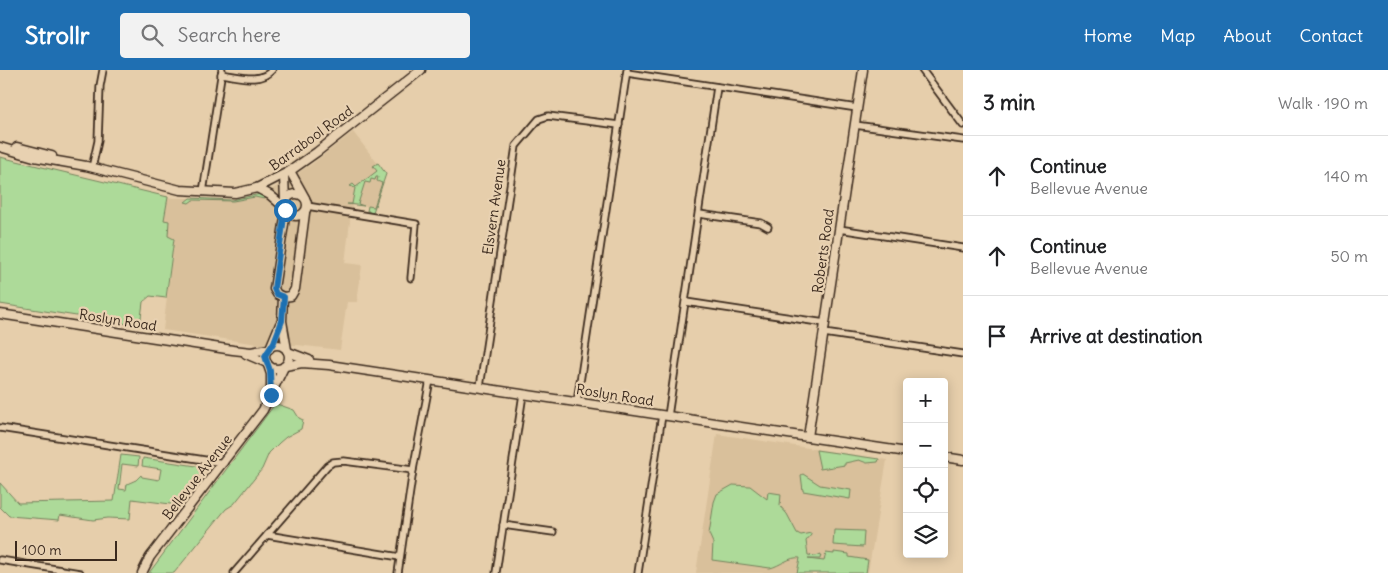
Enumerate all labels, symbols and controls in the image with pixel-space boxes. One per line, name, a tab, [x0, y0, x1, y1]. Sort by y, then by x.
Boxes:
search box	[120, 13, 470, 58]
text: Strollr	[25, 20, 90, 50]
icon: search	[138, 21, 166, 49]
text: Search here	[178, 23, 281, 47]
text: Home	[1084, 24, 1132, 47]
text: Map	[1160, 24, 1195, 47]
text: About	[1223, 24, 1271, 47]
text: Contact	[1299, 24, 1363, 47]
text: 3 min	[983, 89, 1035, 116]
text: Walk · 190 m	[1278, 93, 1368, 113]
street label: Barrabool Road	[266, 102, 356, 174]
text: Continue	[1030, 154, 1107, 178]
street label: Elsvern Avenue	[478, 158, 510, 256]
icon: ahead	[983, 162, 1011, 190]
text: 140 m	[1324, 166, 1368, 186]
text: Bellevue Avenue	[1030, 178, 1148, 198]
route start	[274, 199, 297, 222]
street label: Roberts Road	[808, 208, 838, 294]
text: Continue	[1030, 234, 1107, 258]
icon: ahead	[983, 242, 1011, 270]
text: 50 m	[1330, 246, 1368, 266]
text: Bellevue Avenue	[1030, 258, 1148, 278]
street label: Roslyn Road	[78, 305, 158, 335]
icon: arrive	[983, 322, 1011, 350]
text: Arrive at destination	[1030, 324, 1203, 348]
map controls	[903, 378, 948, 558]
button: +	[903, 378, 948, 423]
street label: Roslyn Road	[575, 380, 655, 410]
route end	[260, 384, 283, 407]
button: −	[903, 423, 948, 468]
street label: Bellevue Avenue	[158, 431, 236, 523]
button: locate	[903, 468, 948, 513]
button: layers	[903, 513, 948, 558]
scale bar	[15, 538, 118, 561]
text: 100 m	[22, 541, 62, 559]

